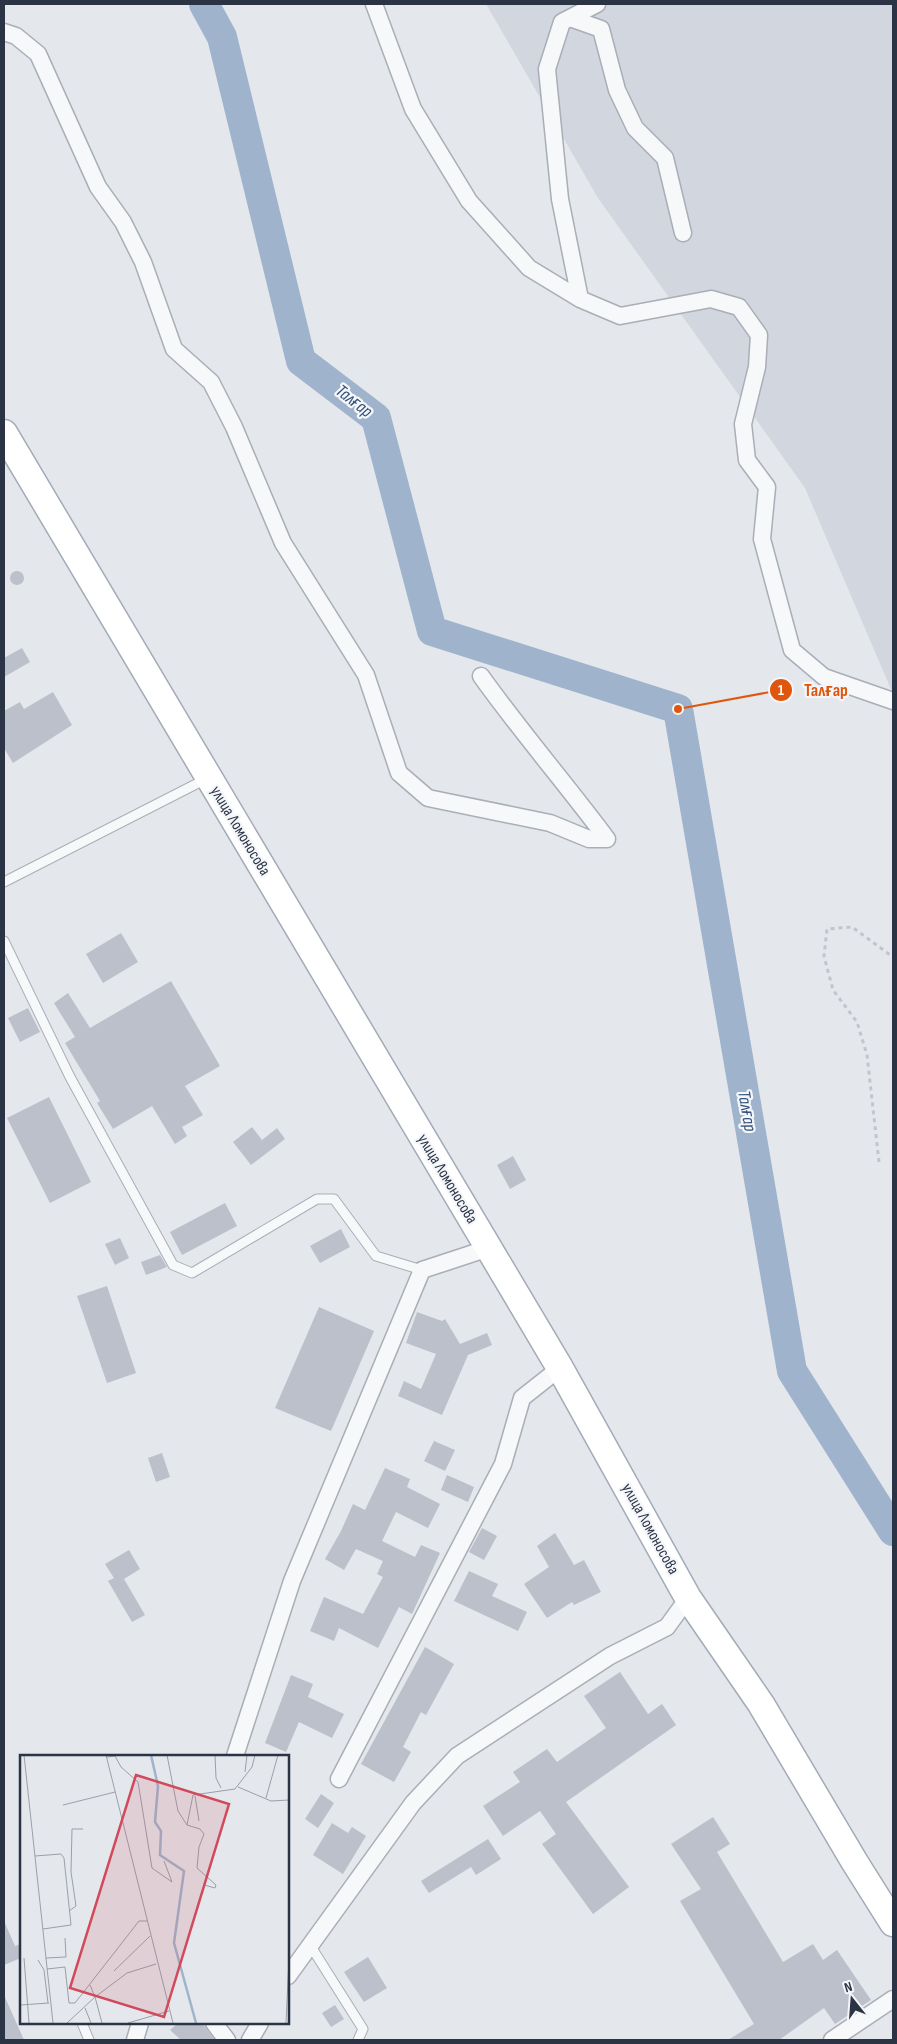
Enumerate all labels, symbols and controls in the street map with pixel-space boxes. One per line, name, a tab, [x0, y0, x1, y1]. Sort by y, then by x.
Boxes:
water label: Талғар	[331, 380, 377, 422]
callout: Талғар	[769, 674, 858, 707]
text: Талғар	[804, 680, 848, 701]
text: 1	[778, 681, 784, 700]
street label: улица Ломоносова	[206, 783, 274, 879]
water label: Талғар	[733, 1089, 761, 1134]
street label: улица Ломоносова	[413, 1131, 481, 1227]
street label: улица Ломоносова	[617, 1480, 683, 1578]
inset map	[20, 1755, 289, 2024]
north arrow	[827, 1974, 877, 2024]
text: N	[842, 1978, 854, 1996]

